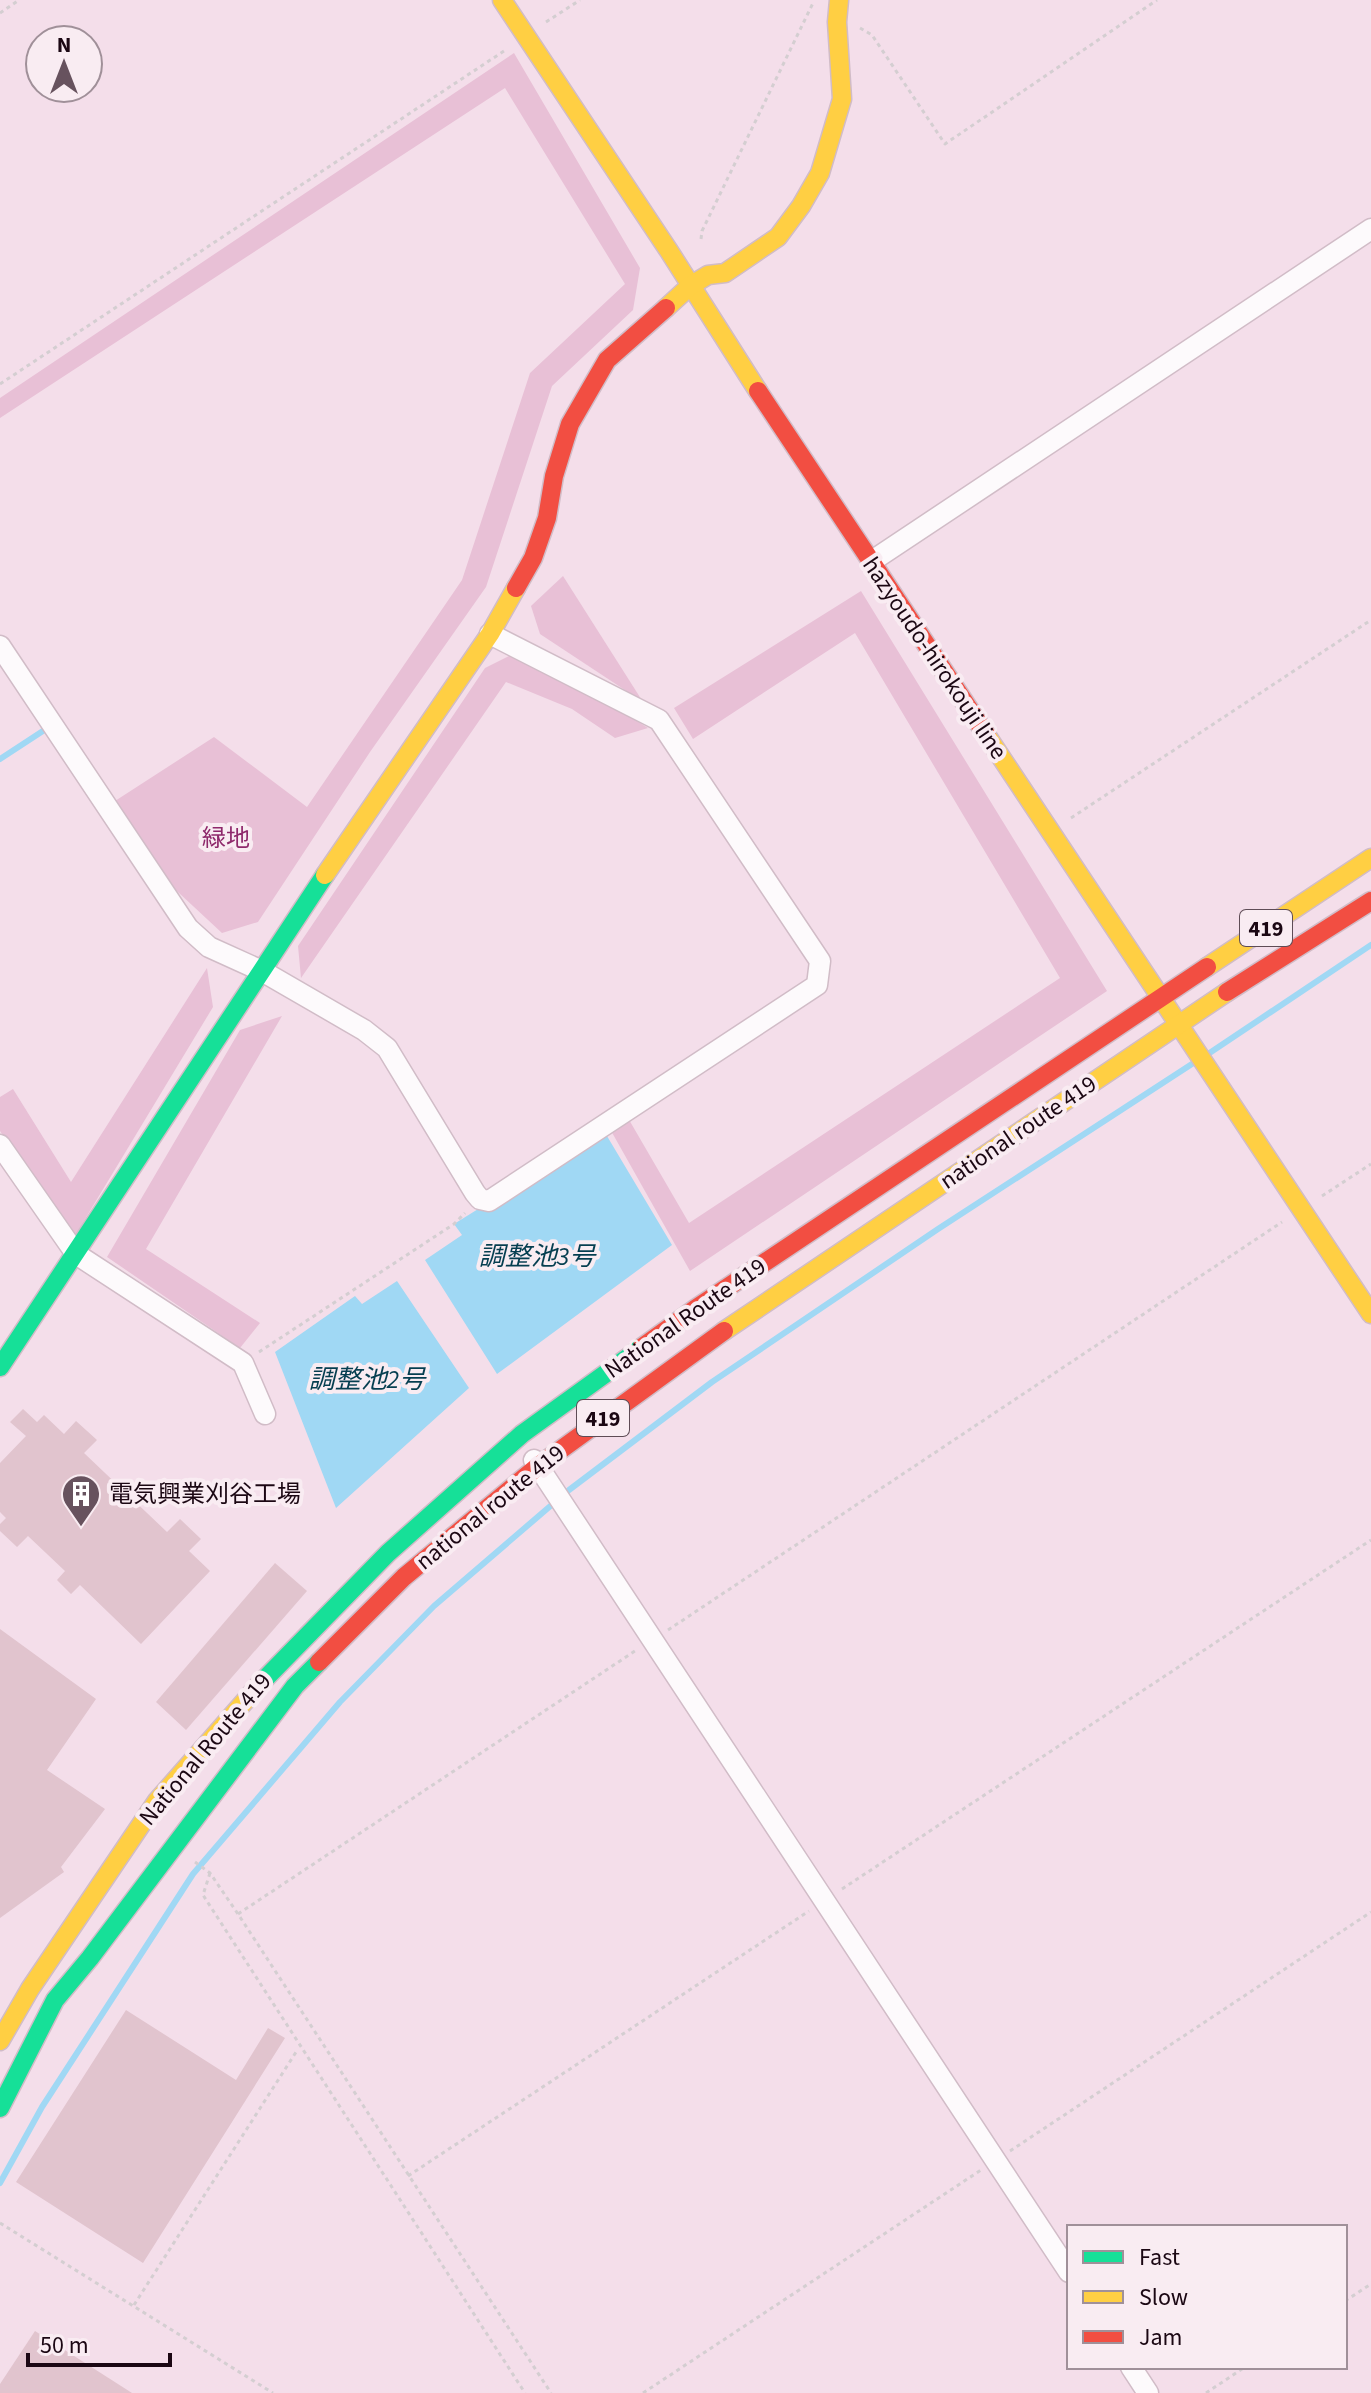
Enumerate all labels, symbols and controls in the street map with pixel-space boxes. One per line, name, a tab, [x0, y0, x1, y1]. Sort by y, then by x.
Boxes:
north arrow	[24, 24, 104, 104]
text: N	[57, 29, 71, 61]
street label: hazyoudo-hirokouji line	[854, 550, 1016, 767]
park label: 緑地	[202, 821, 250, 856]
road number: 419	[1240, 910, 1292, 946]
street label: national route 419	[933, 1067, 1104, 1198]
water label: 調整池3号	[479, 1238, 597, 1275]
street label: National Route 419	[597, 1250, 773, 1387]
water label: 調整池2号	[309, 1361, 427, 1398]
road number: 419	[577, 1400, 629, 1436]
street label: national route 419	[408, 1436, 572, 1578]
building icon: 電気興業刈谷工場	[60, 1473, 102, 1528]
place label: 電気興業刈谷工場	[109, 1477, 301, 1512]
street label: National Route 419	[131, 1665, 280, 1833]
legend	[1067, 2225, 1347, 2369]
text: Fast	[1139, 2240, 1180, 2275]
text: Slow	[1139, 2280, 1188, 2315]
scale bar	[28, 2317, 170, 2367]
text: Jam	[1139, 2320, 1183, 2355]
text: 50 m	[40, 2328, 89, 2363]

